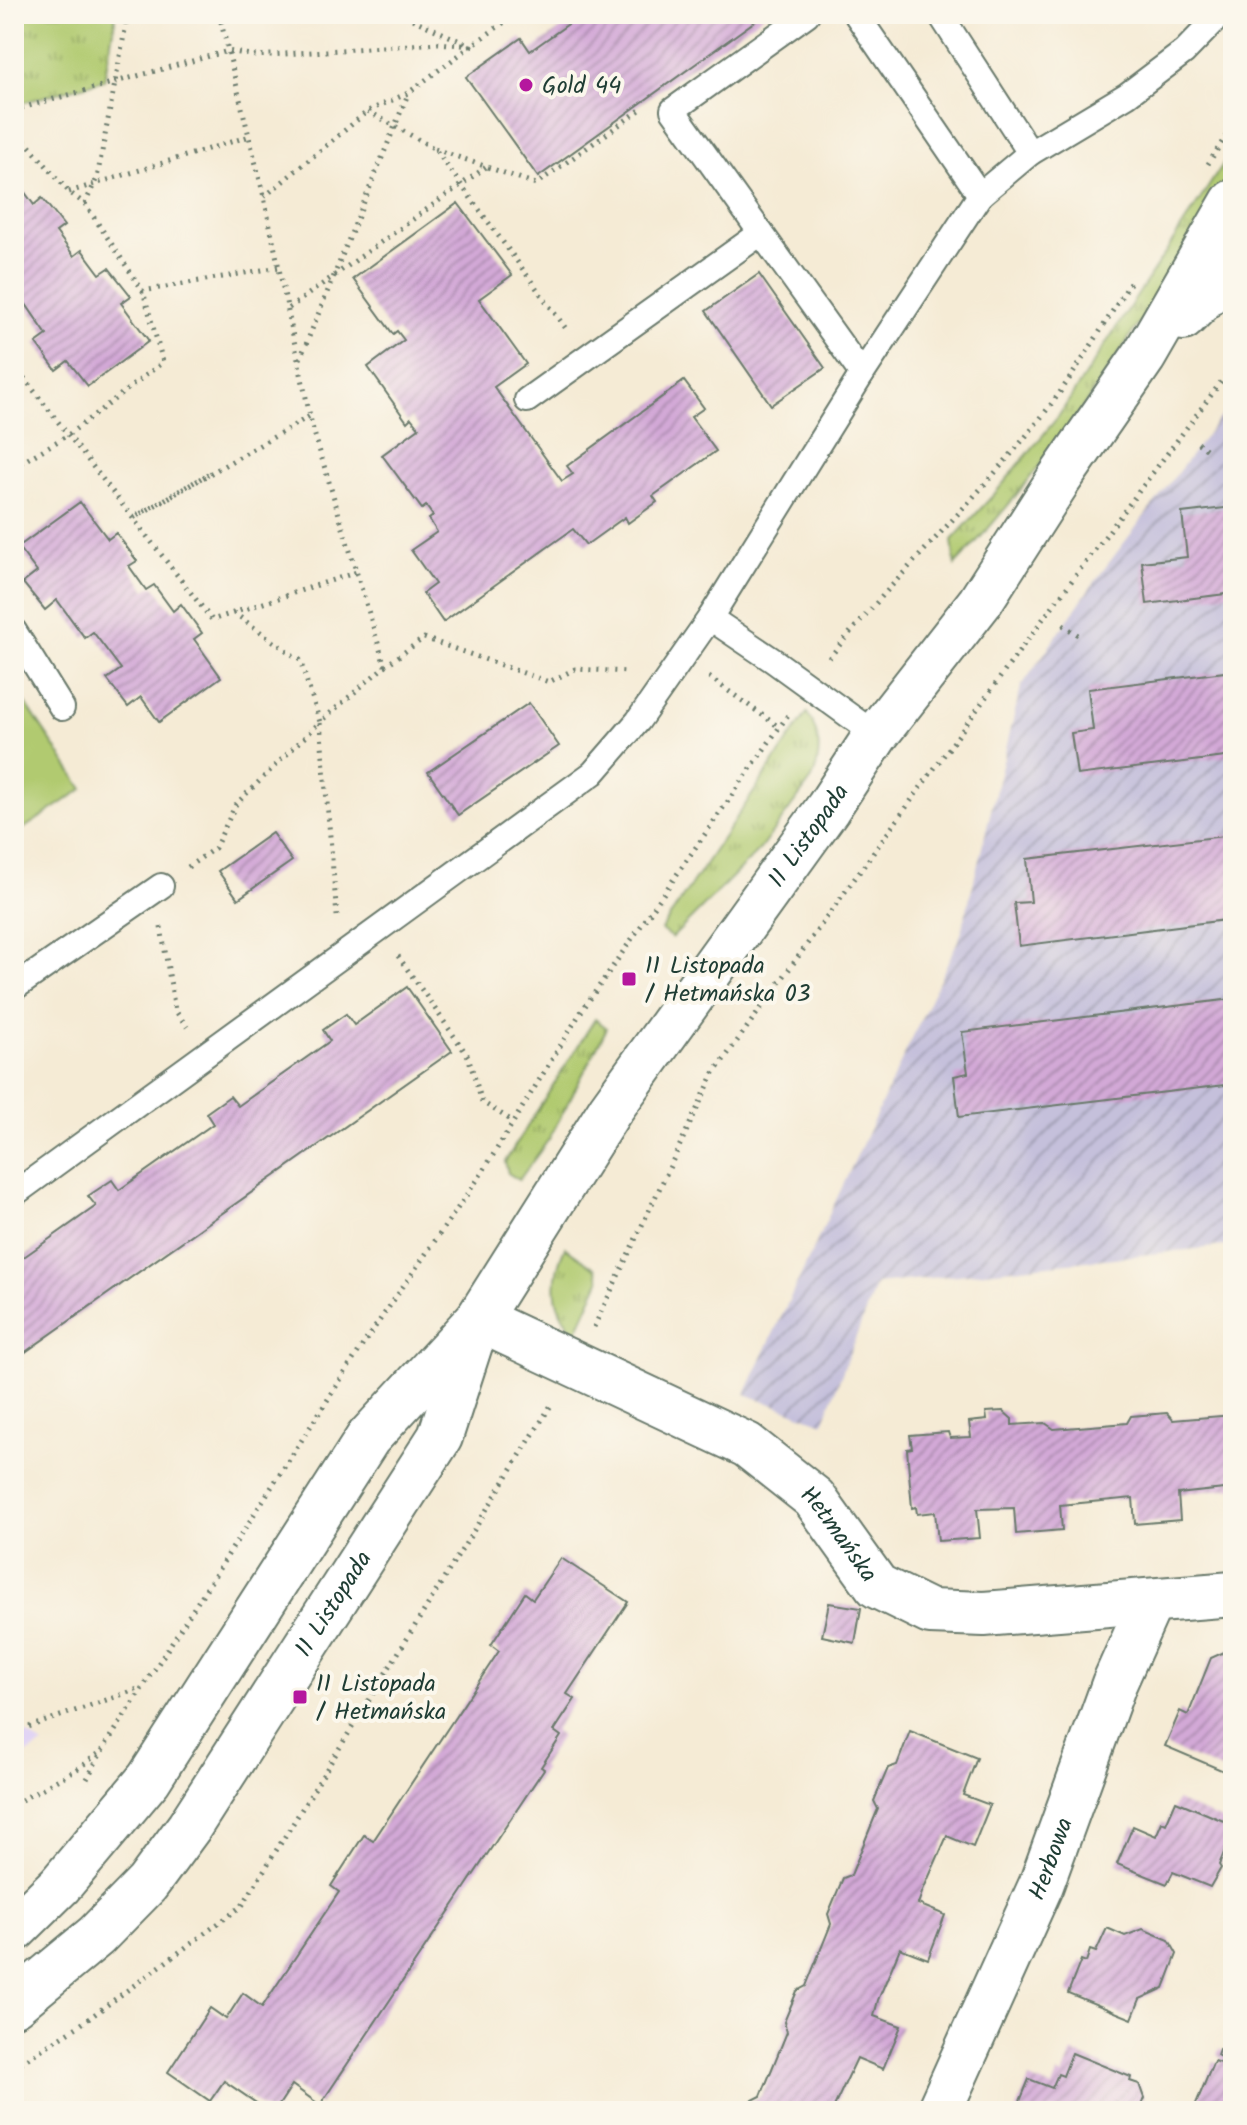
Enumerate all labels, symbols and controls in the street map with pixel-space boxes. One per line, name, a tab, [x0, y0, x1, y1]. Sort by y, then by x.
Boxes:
place label: Gold 44	[542, 67, 621, 106]
marker: Gold 44	[517, 76, 535, 94]
street label: 11 Listopada	[759, 776, 860, 896]
place label: 11 Listopada / Hetmańska 03	[645, 947, 810, 1014]
marker: 11 Listopada / Hetmańska 03	[620, 970, 638, 988]
street label: Hetmańska	[791, 1476, 887, 1591]
street label: 11 Listopada	[285, 1543, 383, 1665]
place label: 11 Listopada / Hetmańska	[316, 1665, 446, 1732]
marker: 11 Listopada / Hetmańska	[291, 1688, 309, 1706]
street label: Herbowa	[1018, 1812, 1085, 1907]

